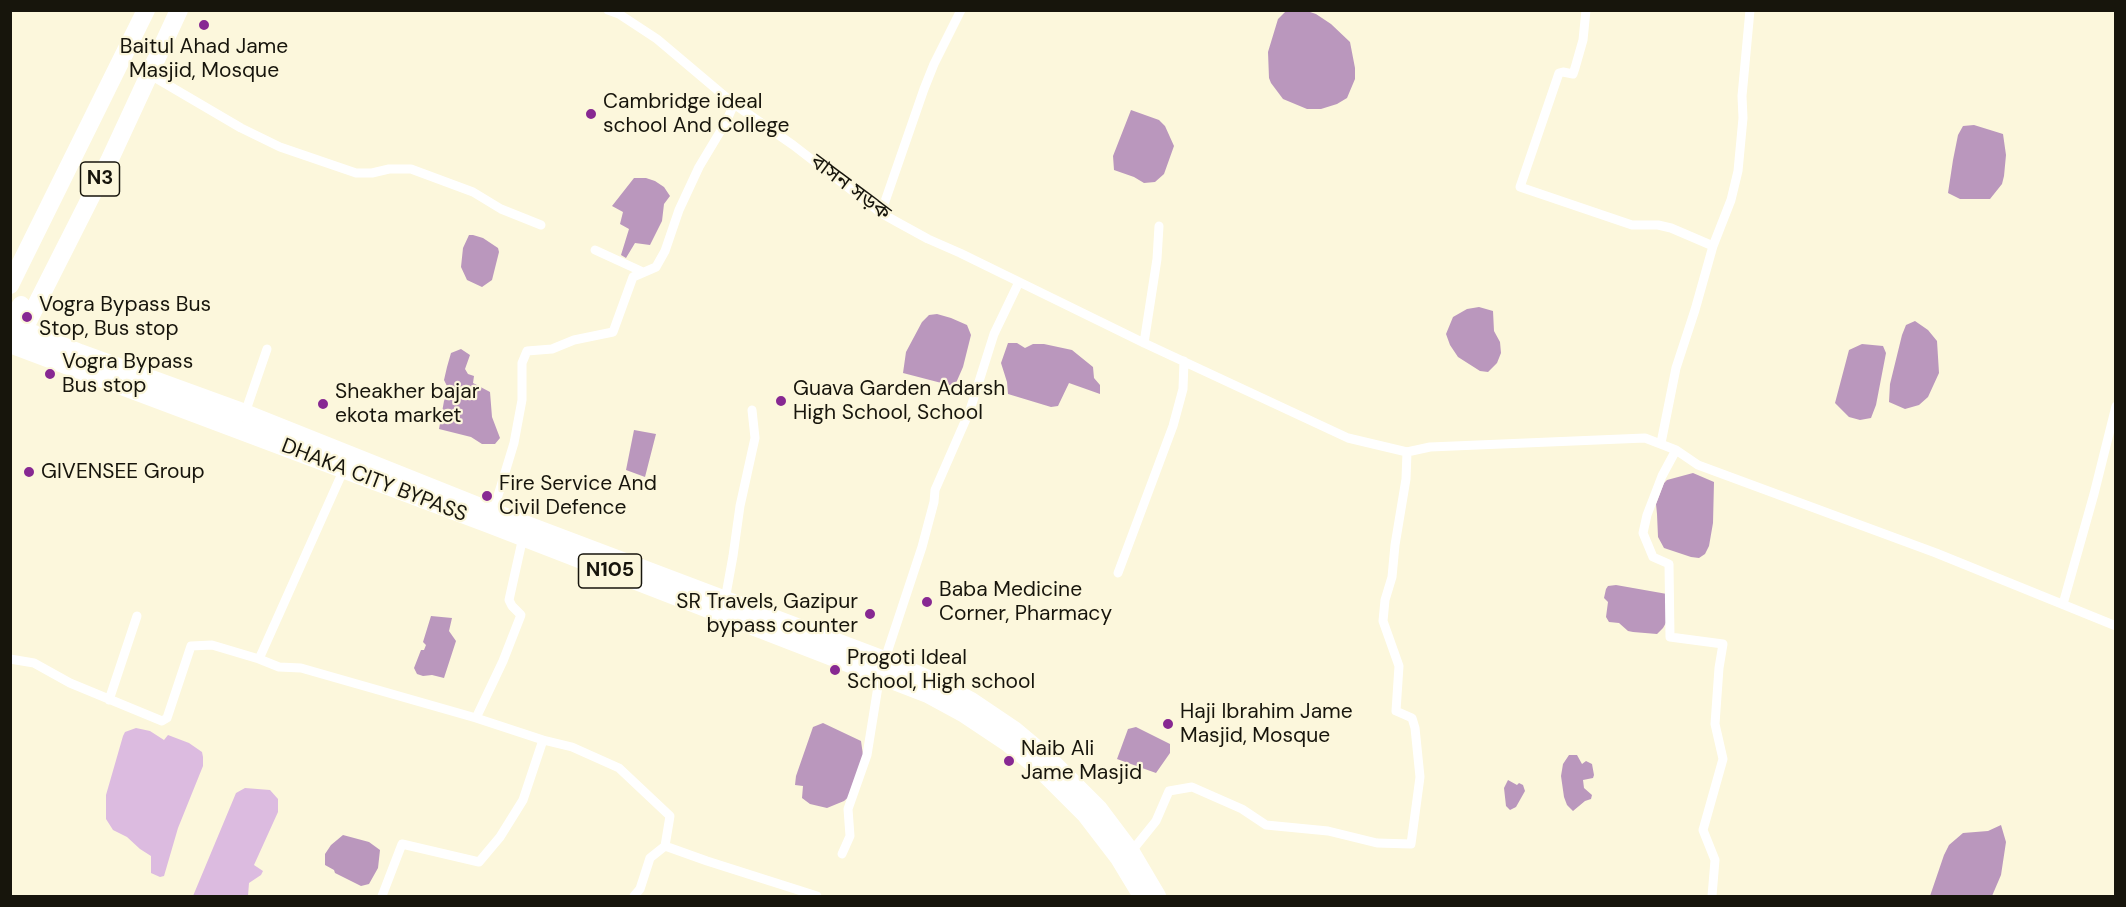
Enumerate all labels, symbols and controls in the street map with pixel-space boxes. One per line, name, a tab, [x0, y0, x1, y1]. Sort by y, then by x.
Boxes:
marker: Baitul Ahad Jame Masjid, Mosque	[197, 18, 211, 32]
place label: Baitul Ahad Jame Masjid, Mosque	[120, 34, 288, 84]
place label: Cambridge ideal school And College	[603, 89, 790, 139]
marker: Cambridge ideal school And College	[584, 107, 598, 121]
street label: বাসন সড়ক	[805, 150, 895, 226]
road number: N3	[80, 162, 120, 196]
place label: Vogra Bypass Bus Stop, Bus stop	[39, 292, 211, 342]
marker: Vogra Bypass Bus Stop, Bus stop	[20, 310, 34, 324]
place label: Vogra Bypass Bus stop	[62, 349, 193, 399]
marker: Vogra Bypass Bus stop	[43, 367, 57, 381]
place label: Guava Garden Adarsh High School, School	[793, 376, 1005, 426]
place label: Sheakher bajar ekota market	[335, 379, 479, 429]
marker: Guava Garden Adarsh High School, School	[774, 394, 788, 408]
marker: Sheakher bajar ekota market	[316, 397, 330, 411]
street label: DHAKA CITY BYPASS	[278, 434, 470, 528]
place label: GIVENSEE Group	[41, 459, 205, 485]
marker: GIVENSEE Group	[22, 465, 36, 479]
place label: Fire Service And Civil Defence	[499, 471, 657, 521]
marker: Fire Service And Civil Defence	[480, 489, 494, 503]
road number: N105	[578, 554, 642, 588]
place label: Baba Medicine Corner, Pharmacy	[939, 577, 1112, 627]
place label: SR Travels, Gazipur bypass counter	[676, 589, 858, 639]
marker: Baba Medicine Corner, Pharmacy	[920, 595, 934, 609]
marker: SR Travels, Gazipur bypass counter	[863, 607, 877, 621]
place label: Progoti Ideal School, High school	[847, 645, 1035, 695]
marker: Progoti Ideal School, High school	[828, 663, 842, 677]
place label: Haji Ibrahim Jame Masjid, Mosque	[1180, 699, 1353, 749]
marker: Haji Ibrahim Jame Masjid, Mosque	[1161, 717, 1175, 731]
place label: Naib Ali Jame Masjid	[1021, 736, 1142, 786]
marker: Naib Ali Jame Masjid	[1002, 754, 1016, 768]

